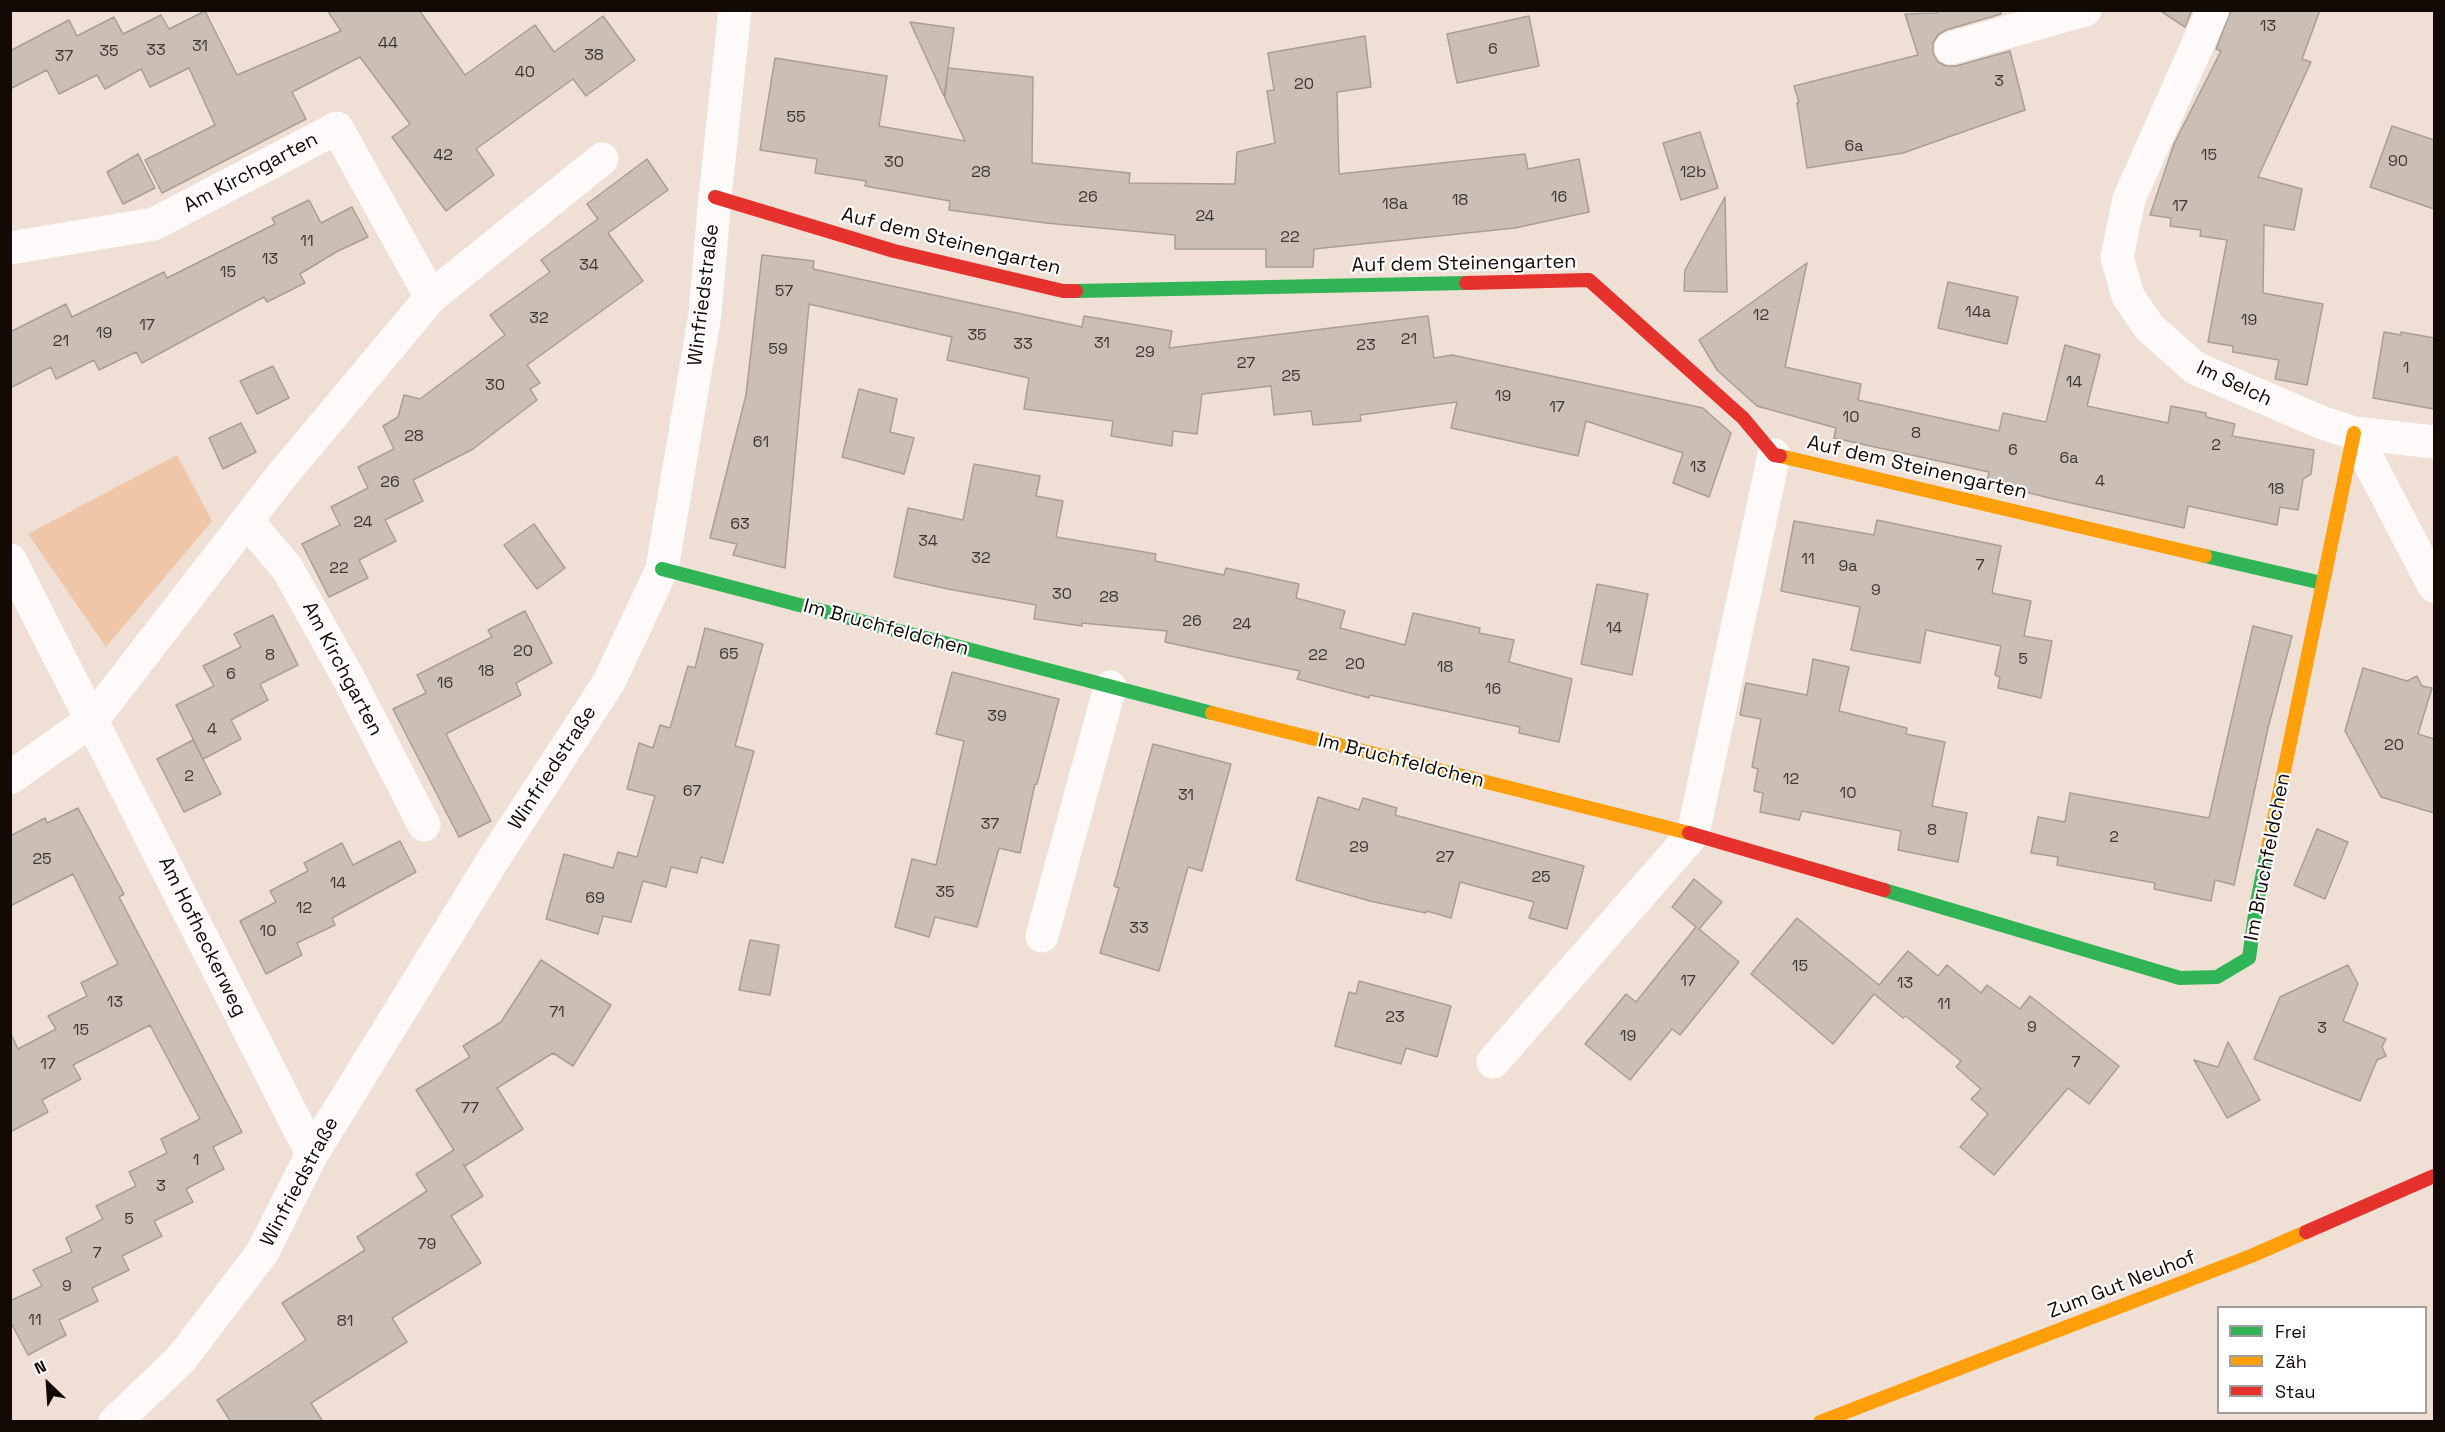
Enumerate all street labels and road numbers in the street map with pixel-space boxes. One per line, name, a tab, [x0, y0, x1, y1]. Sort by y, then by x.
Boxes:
street label: Am Kirchgarten	[180, 128, 322, 218]
street label: Auf dem Steinengarten	[839, 203, 1063, 281]
street label: Winfriedstraße	[683, 223, 725, 367]
street label: Auf dem Steinengarten	[1351, 250, 1577, 278]
street label: Im Selch	[2192, 356, 2276, 412]
street label: Auf dem Steinengarten	[1805, 431, 2029, 505]
street label: Im Bruchfeldchen	[801, 594, 971, 662]
street label: Am Kirchgarten	[297, 598, 387, 740]
street label: Winfriedstraße	[504, 702, 602, 834]
street label: Im Bruchfeldchen	[1315, 729, 1487, 793]
street label: Im Bruchfeldchen	[2240, 771, 2296, 943]
street label: Am Hofheckerweg	[153, 853, 251, 1021]
street label: Winfriedstraße	[256, 1113, 344, 1251]
street label: Zum Gut Neuhof	[2045, 1246, 2199, 1324]

